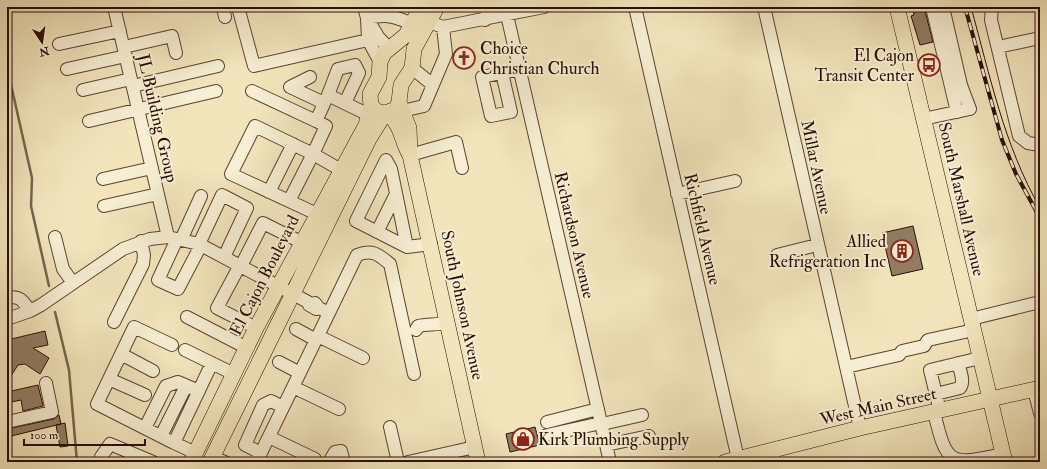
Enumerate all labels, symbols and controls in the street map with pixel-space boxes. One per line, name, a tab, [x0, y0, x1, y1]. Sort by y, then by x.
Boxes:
north arrow	[22, 22, 62, 62]
place label: Choice Christian Church	[480, 38, 600, 79]
text: N	[37, 44, 51, 59]
church icon: Choice Christian Church	[451, 45, 477, 71]
place label: El Cajon Transit Center	[815, 45, 915, 86]
street label: JL Building Group	[131, 51, 183, 185]
bus stop icon: El Cajon Transit Center	[916, 52, 942, 78]
street label: Millar Avenue	[796, 118, 837, 216]
street label: South Marshall Avenue	[934, 120, 989, 278]
street label: Richardson Avenue	[550, 170, 599, 301]
street label: Richfield Avenue	[679, 171, 726, 287]
street label: El Cajon Boulevard	[225, 211, 304, 339]
street label: South Johnson Avenue	[435, 228, 489, 382]
place label: Allied Refrigeration Inc	[769, 231, 887, 272]
building icon: Allied Refrigeration Inc	[889, 238, 915, 264]
street label: West Main Street	[817, 383, 939, 430]
scale bar	[24, 421, 145, 447]
shop icon: Kirk Plumbing Supply	[510, 426, 536, 452]
text: 100 m	[30, 428, 59, 443]
place label: Kirk Plumbing Supply	[538, 429, 690, 451]

